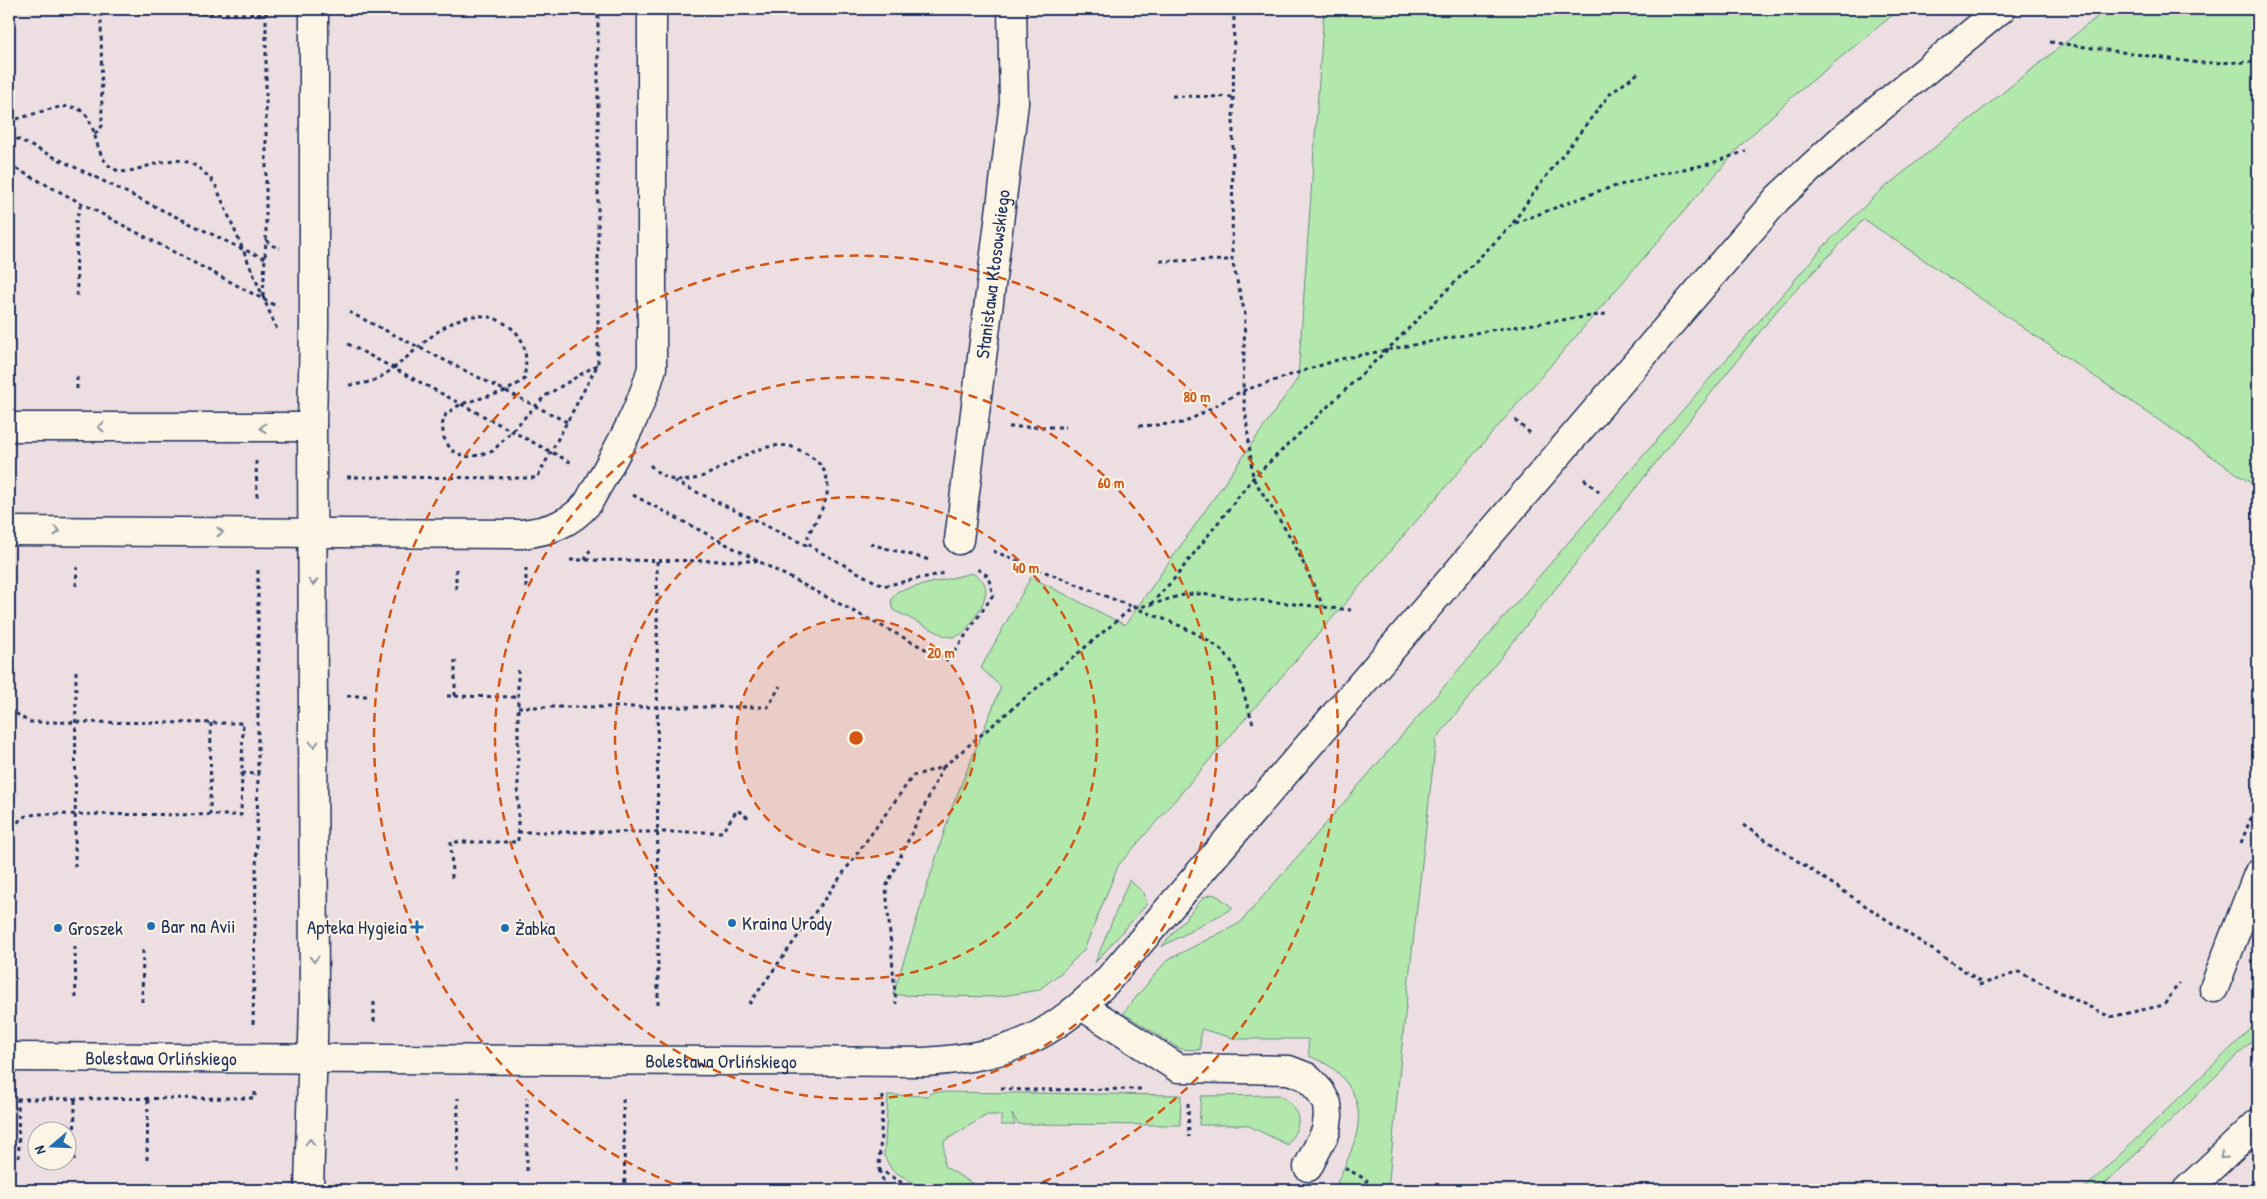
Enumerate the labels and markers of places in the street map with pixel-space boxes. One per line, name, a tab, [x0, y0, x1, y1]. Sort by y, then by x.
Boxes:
centre of rings	[847, 729, 865, 747]
place label: Kraina Urody	[742, 910, 832, 936]
place label: Bar na Avii	[161, 913, 236, 939]
place label: Apteka Hygieia	[307, 914, 408, 940]
place label: Groszek	[68, 915, 123, 941]
place label: Żabka	[515, 915, 556, 941]
marker: Kraina Urody	[726, 917, 738, 929]
marker: Bar na Avii	[145, 920, 157, 932]
marker: Apteka Hygieia	[411, 921, 423, 933]
marker: Groszek	[52, 922, 64, 934]
marker: Żabka	[499, 922, 511, 934]

